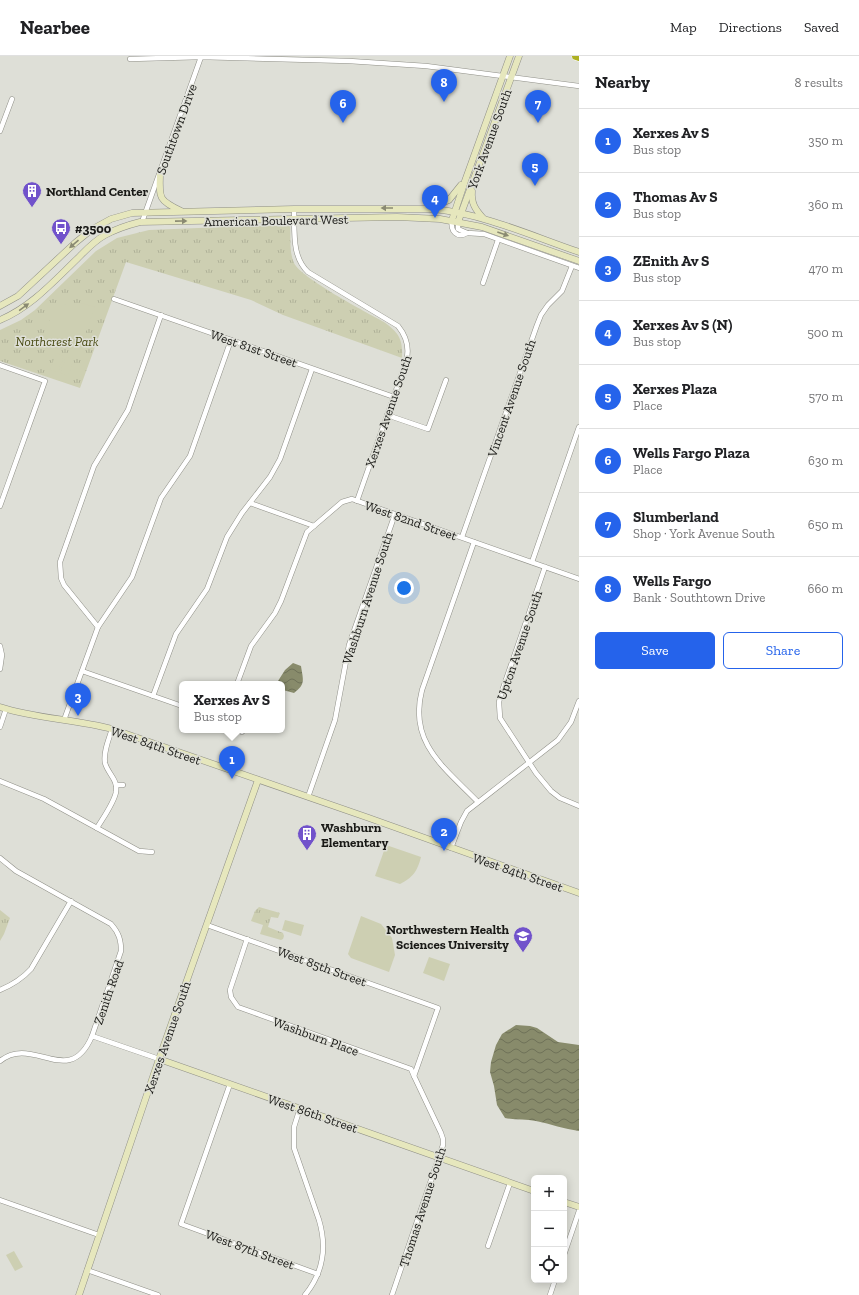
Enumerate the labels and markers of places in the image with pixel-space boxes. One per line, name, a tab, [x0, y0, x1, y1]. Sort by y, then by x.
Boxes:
pin: 8	[431, 69, 457, 102]
pin: 6	[330, 90, 356, 123]
pin: 7	[525, 90, 551, 123]
pin: 5	[522, 153, 548, 186]
building icon: Northland Center	[21, 180, 43, 208]
place label: Northland Center	[46, 184, 148, 199]
pin: 4	[422, 185, 448, 218]
bus stop icon: #3500	[50, 217, 72, 245]
place label: #3500	[75, 221, 112, 236]
pin: 3	[65, 683, 91, 716]
pin: 1	[219, 746, 245, 779]
pin: 2	[431, 818, 457, 851]
place label: Washburn Elementary	[321, 820, 389, 850]
building icon: Washburn Elementary	[296, 823, 318, 851]
place label: Northwestern Health Sciences University	[386, 922, 509, 952]
school or university icon: Northwestern Health Sciences University	[512, 925, 534, 953]

